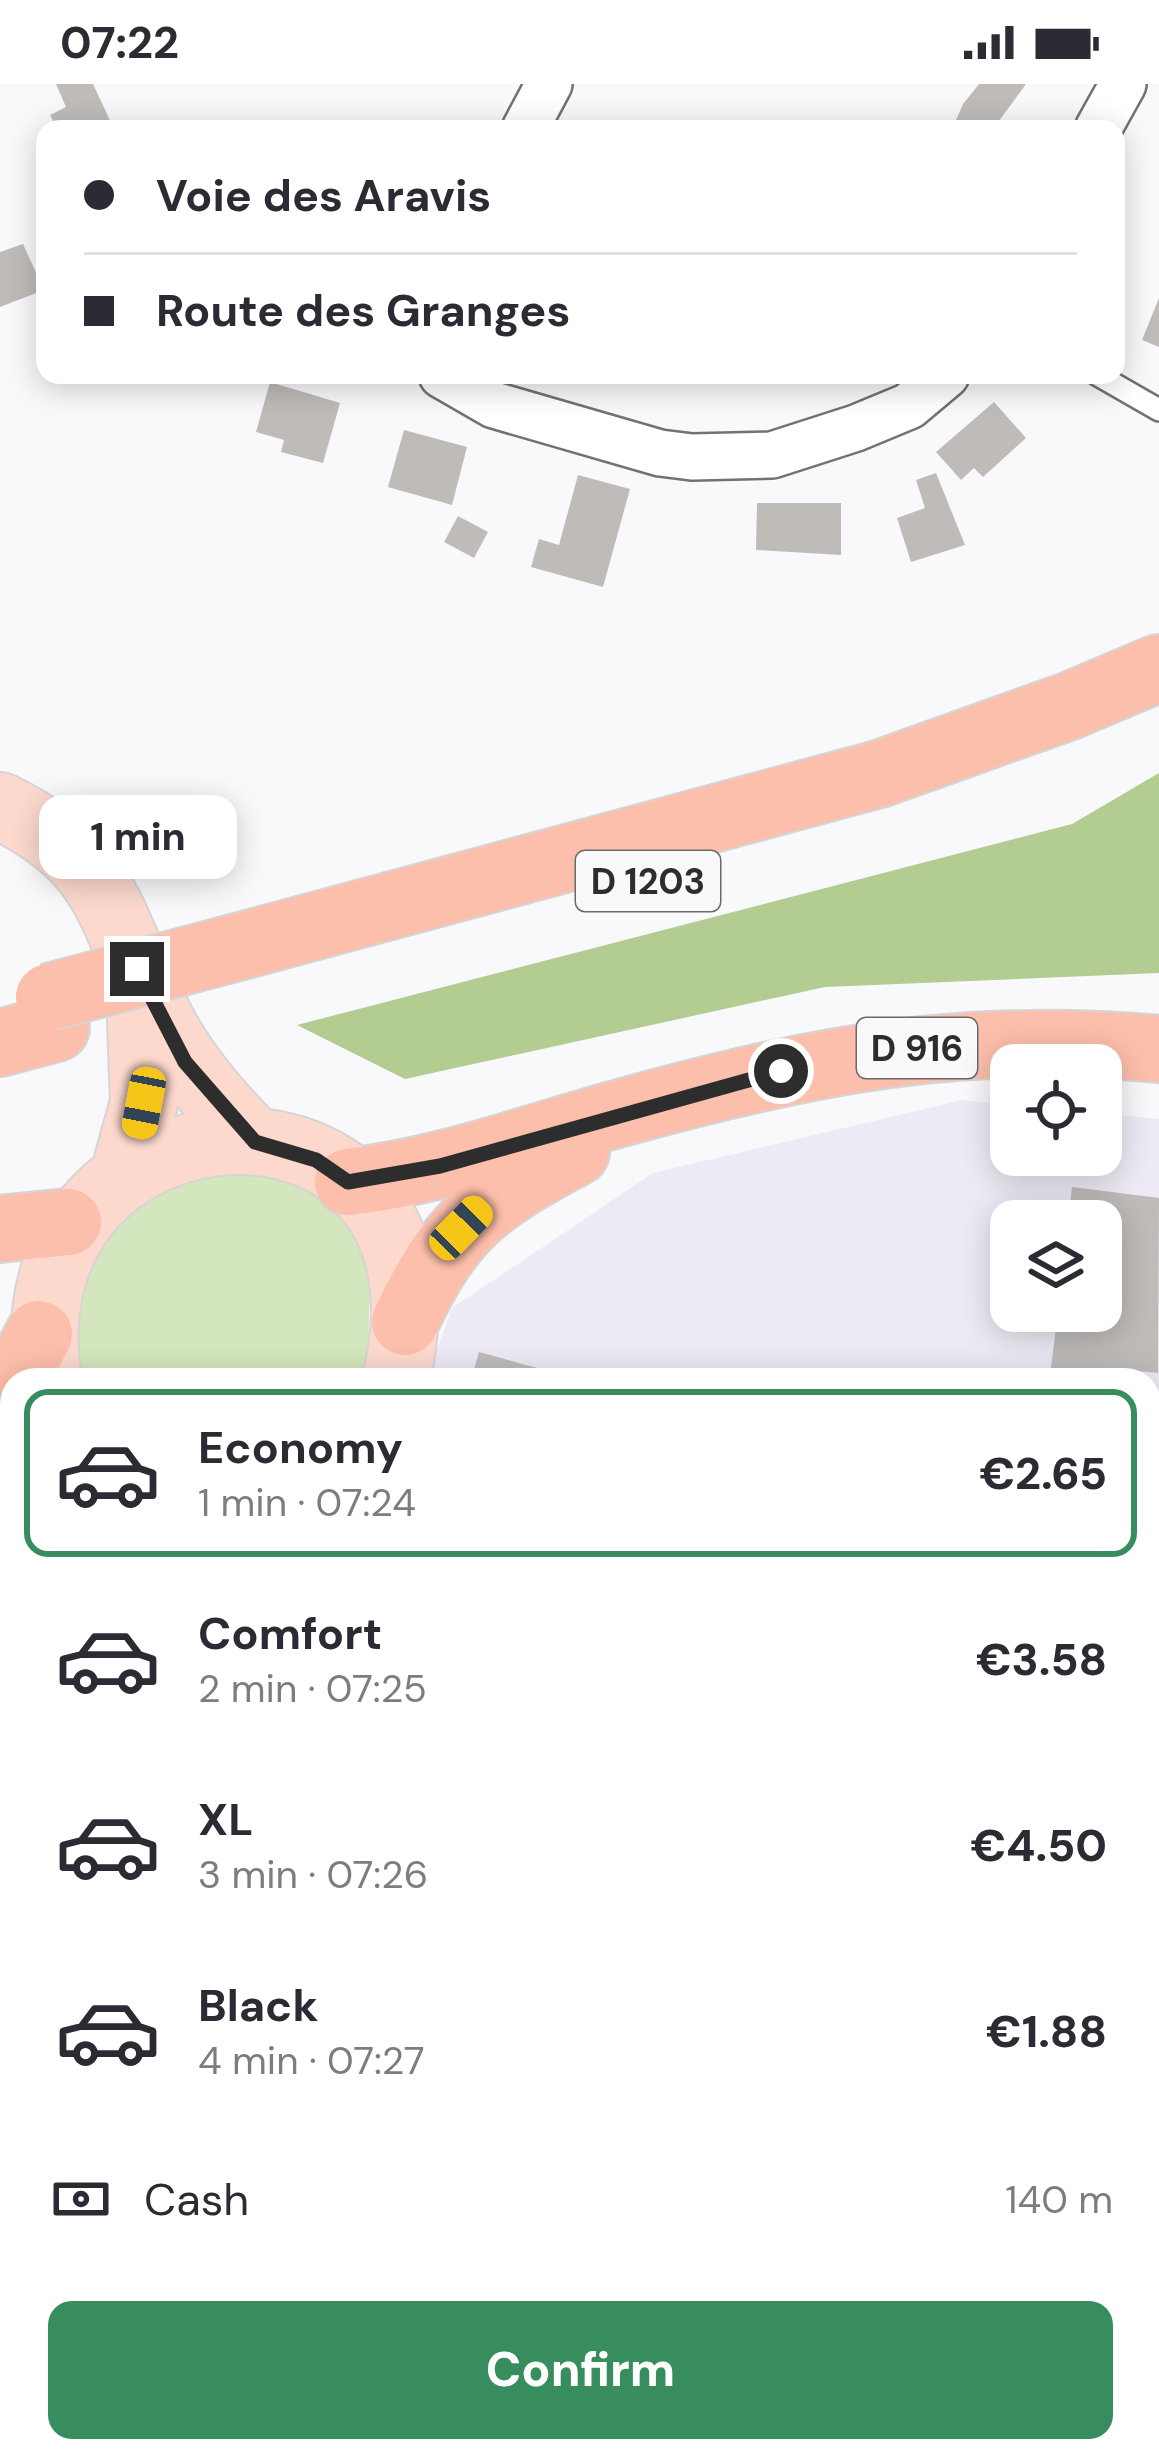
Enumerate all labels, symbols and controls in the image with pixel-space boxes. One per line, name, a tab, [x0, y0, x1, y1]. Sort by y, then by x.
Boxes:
text: 07:22	[60, 13, 179, 72]
text: Voie des Aravis	[156, 166, 491, 225]
text: Route des Granges	[156, 281, 570, 340]
callout: 1 min	[38, 795, 236, 879]
text: 1 min	[90, 811, 186, 862]
road number: D 1203	[576, 851, 720, 911]
route end	[110, 942, 164, 996]
road number: D 916	[857, 1018, 977, 1078]
route start	[754, 1044, 808, 1098]
map controls	[990, 1044, 1122, 1332]
button: locate	[990, 1044, 1122, 1176]
car	[119, 1064, 169, 1142]
car	[423, 1190, 499, 1266]
button: layers	[990, 1200, 1122, 1332]
text: Economy	[198, 1418, 403, 1477]
icon: car	[54, 1419, 162, 1527]
text: €2.65	[979, 1444, 1107, 1503]
text: 1 min · 07:24	[198, 1477, 416, 1528]
text: Comfort	[198, 1604, 382, 1663]
icon: car	[54, 1605, 162, 1713]
text: €3.58	[976, 1630, 1107, 1689]
text: 2 min · 07:25	[198, 1663, 427, 1714]
text: XL	[198, 1790, 253, 1849]
icon: car	[54, 1791, 162, 1899]
text: €4.50	[971, 1816, 1107, 1875]
text: 3 min · 07:26	[198, 1849, 428, 1900]
text: Black	[198, 1976, 318, 2035]
icon: car	[54, 1977, 162, 2085]
text: €1.88	[986, 2002, 1107, 2061]
text: 4 min · 07:27	[198, 2035, 424, 2086]
icon: cash	[48, 2166, 114, 2232]
text: Cash	[144, 2170, 249, 2229]
text: 140 m	[1005, 2174, 1113, 2225]
button: Confirm	[48, 2301, 1113, 2439]

